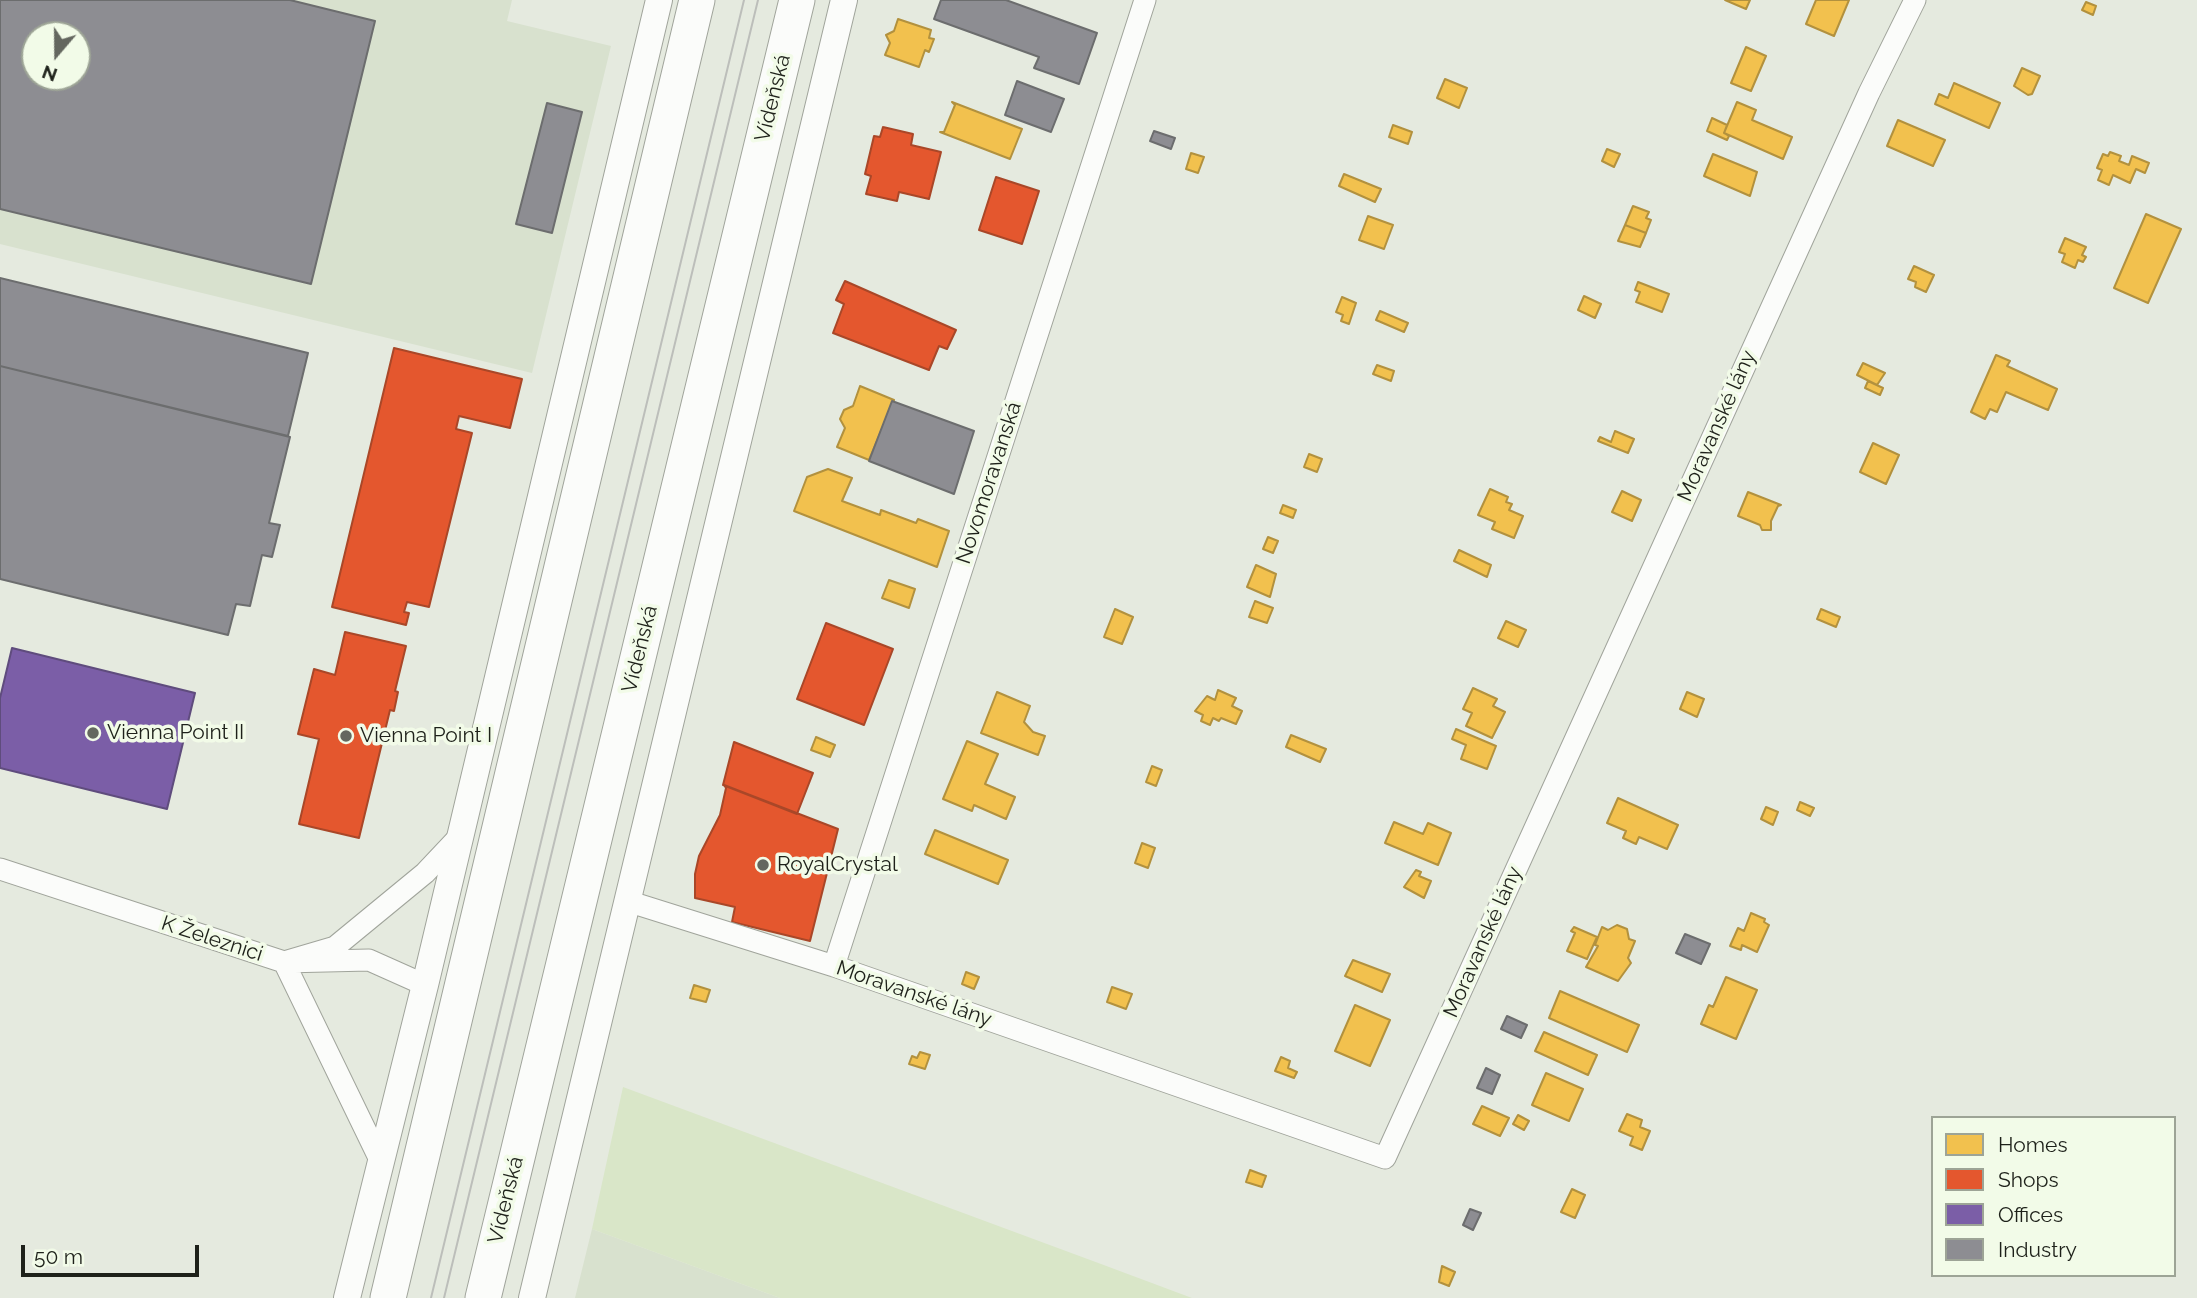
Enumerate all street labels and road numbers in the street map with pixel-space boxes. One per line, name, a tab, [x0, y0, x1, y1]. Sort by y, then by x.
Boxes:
street label: Vídeňská	[750, 52, 796, 144]
street label: Moravanské lány	[1672, 347, 1762, 505]
street label: Novomoravanská	[951, 399, 1027, 567]
street label: Vídeňská	[617, 603, 663, 695]
street label: Moravanské lány	[1438, 863, 1528, 1021]
street label: K Železnici	[158, 911, 266, 967]
street label: Moravanské lány	[833, 956, 995, 1032]
street label: Vídeňská	[483, 1154, 529, 1246]

